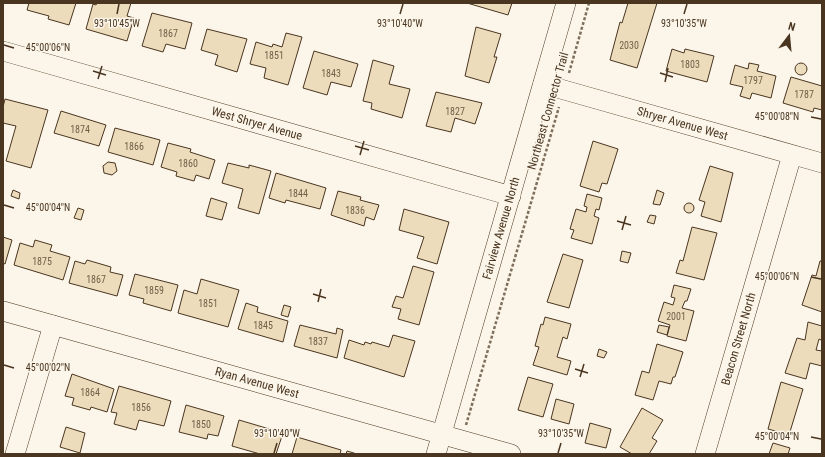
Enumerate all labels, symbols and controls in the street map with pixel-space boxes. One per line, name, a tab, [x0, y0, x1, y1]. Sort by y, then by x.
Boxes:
north arrow	[769, 16, 809, 56]
text: 93°10'45"W	[94, 18, 140, 29]
text: 93°10'40"W	[377, 18, 423, 29]
text: 93°10'35"W	[661, 18, 707, 29]
text: N	[787, 20, 797, 34]
house number: 1867	[158, 28, 178, 39]
house number: 2030	[619, 40, 639, 51]
text: 45°00'06"N	[26, 42, 70, 53]
house number: 1851	[264, 50, 284, 61]
street label: Northeast Connector Trail	[525, 51, 571, 171]
house number: 1803	[680, 59, 700, 70]
house number: 1843	[321, 68, 341, 79]
house number: 1797	[743, 75, 763, 86]
house number: 1787	[794, 89, 814, 100]
street label: West Shryer Avenue	[210, 104, 304, 143]
street label: Shryer Avenue West	[636, 104, 730, 143]
house number: 1827	[445, 106, 465, 117]
text: 45°00'08"N	[755, 111, 799, 122]
house number: 1874	[70, 124, 90, 135]
house number: 1866	[124, 141, 144, 152]
house number: 1860	[178, 158, 198, 169]
street label: Fairview Avenue North	[480, 175, 523, 281]
house number: 1844	[288, 188, 308, 199]
text: 45°00'04"N	[26, 202, 70, 213]
house number: 1836	[345, 205, 365, 216]
house number: 1875	[32, 256, 52, 267]
text: 45°00'06"N	[755, 271, 799, 282]
house number: 1867	[86, 274, 106, 285]
house number: 1859	[144, 285, 164, 296]
street label: Beacon Street North	[718, 291, 759, 387]
house number: 1851	[198, 298, 218, 309]
house number: 2001	[666, 311, 686, 322]
house number: 1845	[253, 320, 273, 331]
house number: 1837	[308, 336, 328, 347]
text: 45°00'02"N	[26, 362, 70, 373]
street label: Ryan Avenue West	[214, 364, 301, 401]
house number: 1864	[80, 387, 100, 398]
house number: 1856	[131, 402, 151, 413]
house number: 1850	[191, 419, 211, 430]
text: 93°10'40"W	[254, 428, 300, 439]
text: 93°10'35"W	[538, 428, 584, 439]
text: 45°00'04"N	[755, 431, 799, 442]

